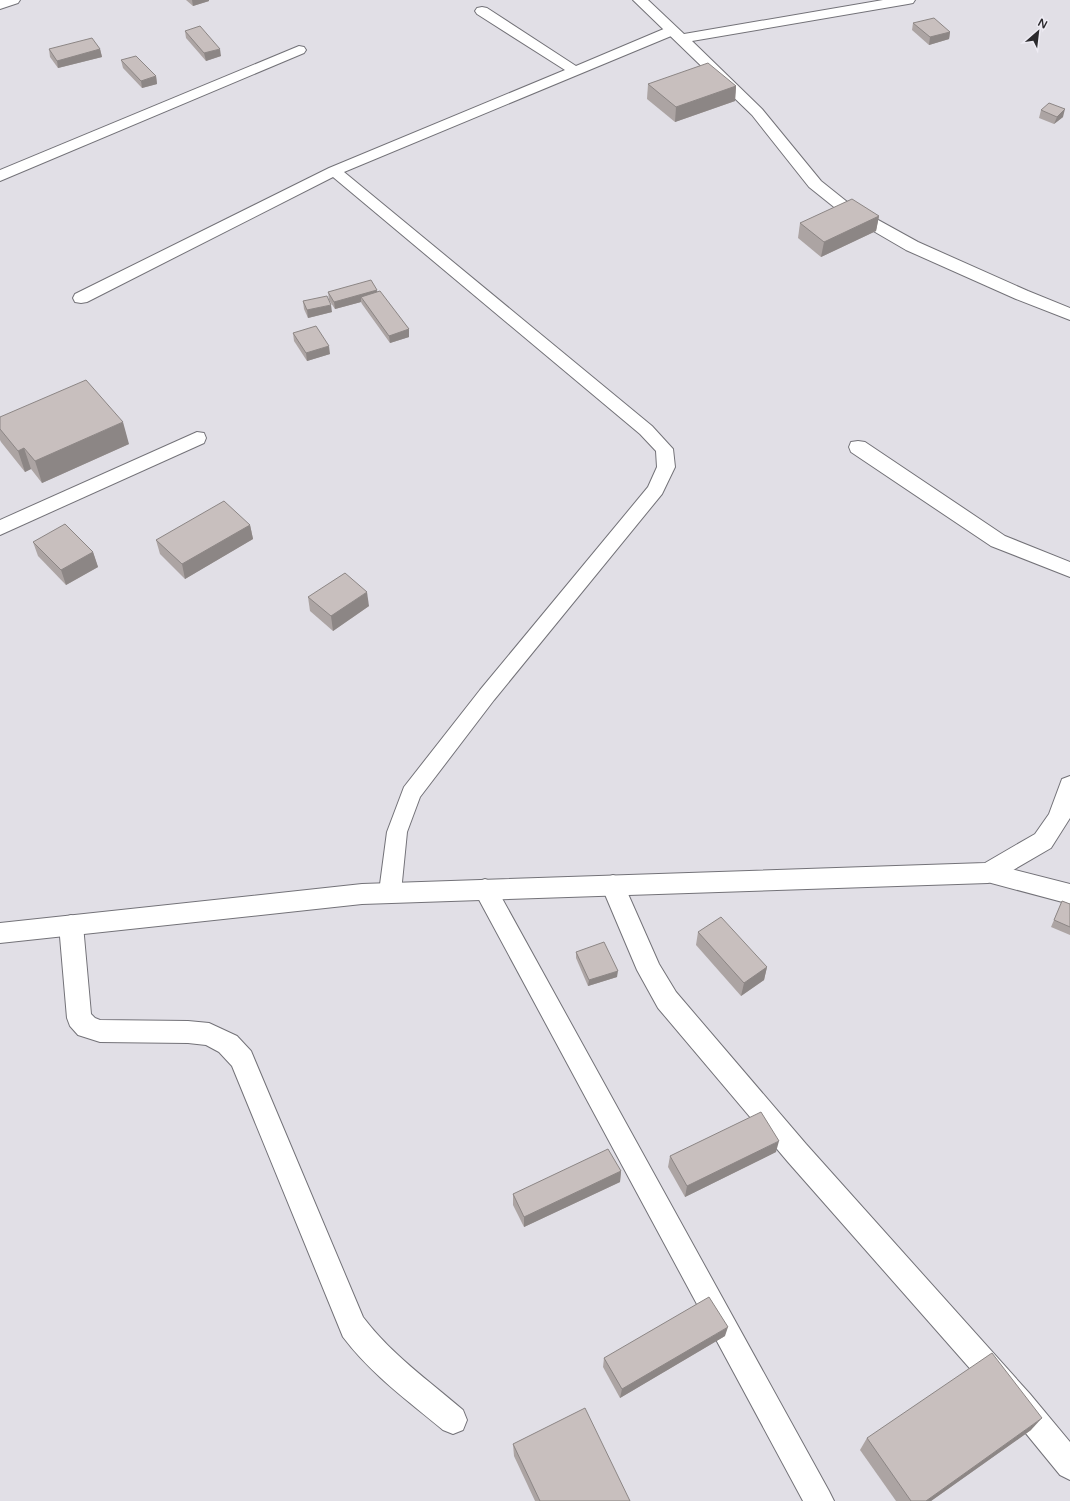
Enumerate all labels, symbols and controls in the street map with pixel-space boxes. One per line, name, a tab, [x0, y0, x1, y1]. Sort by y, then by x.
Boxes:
north arrow	[1018, 12, 1058, 52]
text: N	[1036, 16, 1049, 31]

